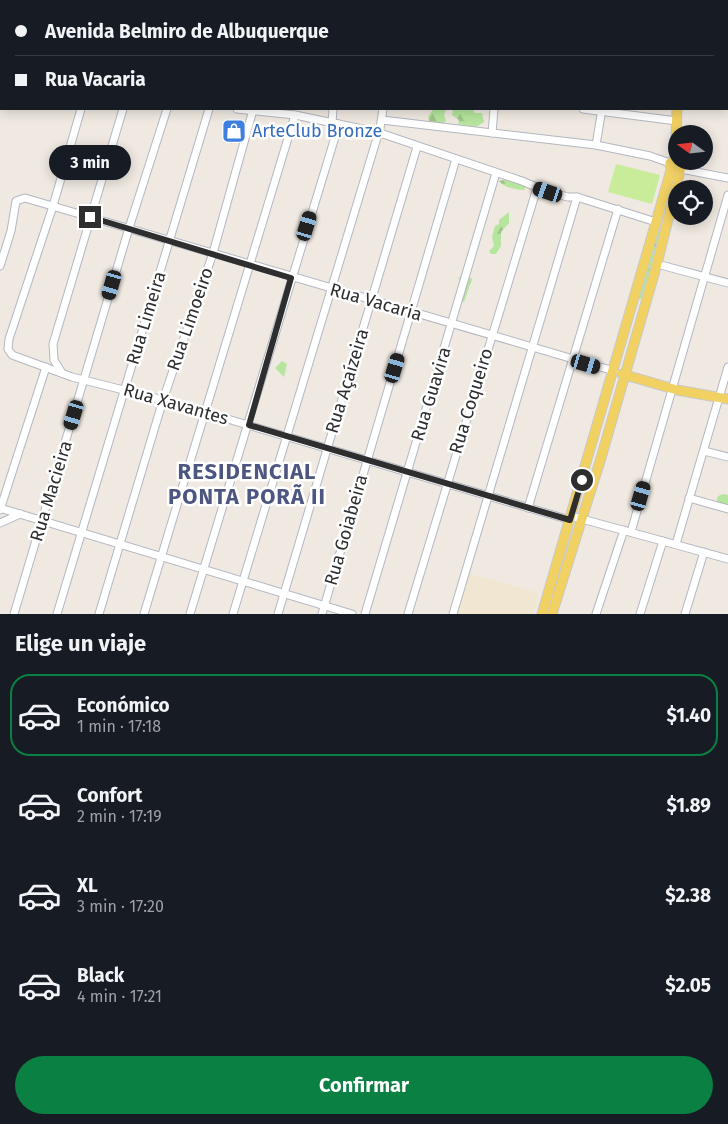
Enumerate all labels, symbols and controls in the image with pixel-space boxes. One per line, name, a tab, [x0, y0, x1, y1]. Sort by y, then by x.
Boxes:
text: Avenida Belmiro de Albuquerque	[45, 20, 329, 43]
text: Rua Vacaria	[45, 68, 146, 91]
shop icon: ArteClub Bronze	[221, 118, 247, 144]
place label: ArteClub Bronze	[252, 120, 382, 142]
north arrow	[668, 125, 712, 170]
map controls	[668, 125, 713, 225]
callout: 3 min	[49, 144, 131, 180]
text: 3 min	[70, 153, 110, 172]
car	[531, 180, 564, 204]
button: locate	[668, 180, 713, 225]
route end	[79, 206, 101, 228]
car	[295, 209, 318, 243]
street label: Rua Limoeiro	[162, 264, 218, 374]
car	[100, 269, 123, 301]
street label: Rua Limeira	[121, 269, 171, 367]
street label: Rua Vacaria	[327, 278, 425, 326]
street label: Rua Açaízeira	[321, 326, 373, 436]
street label: Rua Guavira	[406, 344, 456, 444]
street label: Rua Coqueiro	[445, 346, 497, 456]
car	[383, 351, 406, 385]
car	[569, 353, 602, 375]
street label: Rua Xavantes	[121, 378, 231, 430]
car	[62, 398, 85, 432]
street label: Rua Macieira	[25, 438, 77, 544]
district label: RESIDENCIAL PONTA PORÃ II	[168, 458, 326, 510]
route start	[571, 469, 593, 491]
street label: Rua Goiabeira	[320, 472, 372, 588]
car	[629, 480, 652, 512]
text: Elige un viaje	[15, 630, 146, 657]
icon: car	[17, 693, 62, 738]
text: Económico	[77, 694, 170, 717]
text: $1.40	[666, 704, 711, 727]
text: 1 min · 17:18	[77, 717, 161, 736]
icon: car	[17, 783, 62, 828]
text: Confort	[77, 784, 142, 807]
text: $1.89	[667, 794, 711, 817]
text: 2 min · 17:19	[77, 807, 162, 826]
icon: car	[17, 873, 62, 918]
text: XL	[77, 874, 98, 897]
text: $2.38	[665, 884, 711, 907]
text: 3 min · 17:20	[77, 897, 164, 916]
icon: car	[17, 963, 62, 1008]
text: Black	[77, 964, 124, 987]
text: $2.05	[665, 974, 711, 997]
text: 4 min · 17:21	[77, 987, 162, 1006]
button: Confirmar	[15, 1056, 713, 1114]

